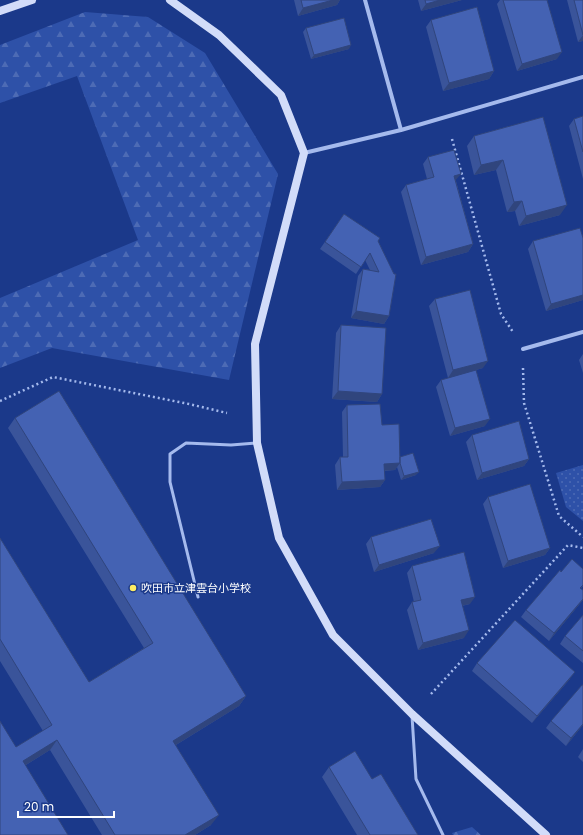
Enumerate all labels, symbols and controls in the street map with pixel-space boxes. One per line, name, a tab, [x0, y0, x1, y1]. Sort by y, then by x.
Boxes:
place label: 吹田市立津雲台小学校	[141, 580, 251, 596]
marker: 吹田市立津雲台小学校	[128, 583, 138, 593]
scale bar	[18, 793, 114, 819]
text: 20 m	[24, 798, 54, 815]

